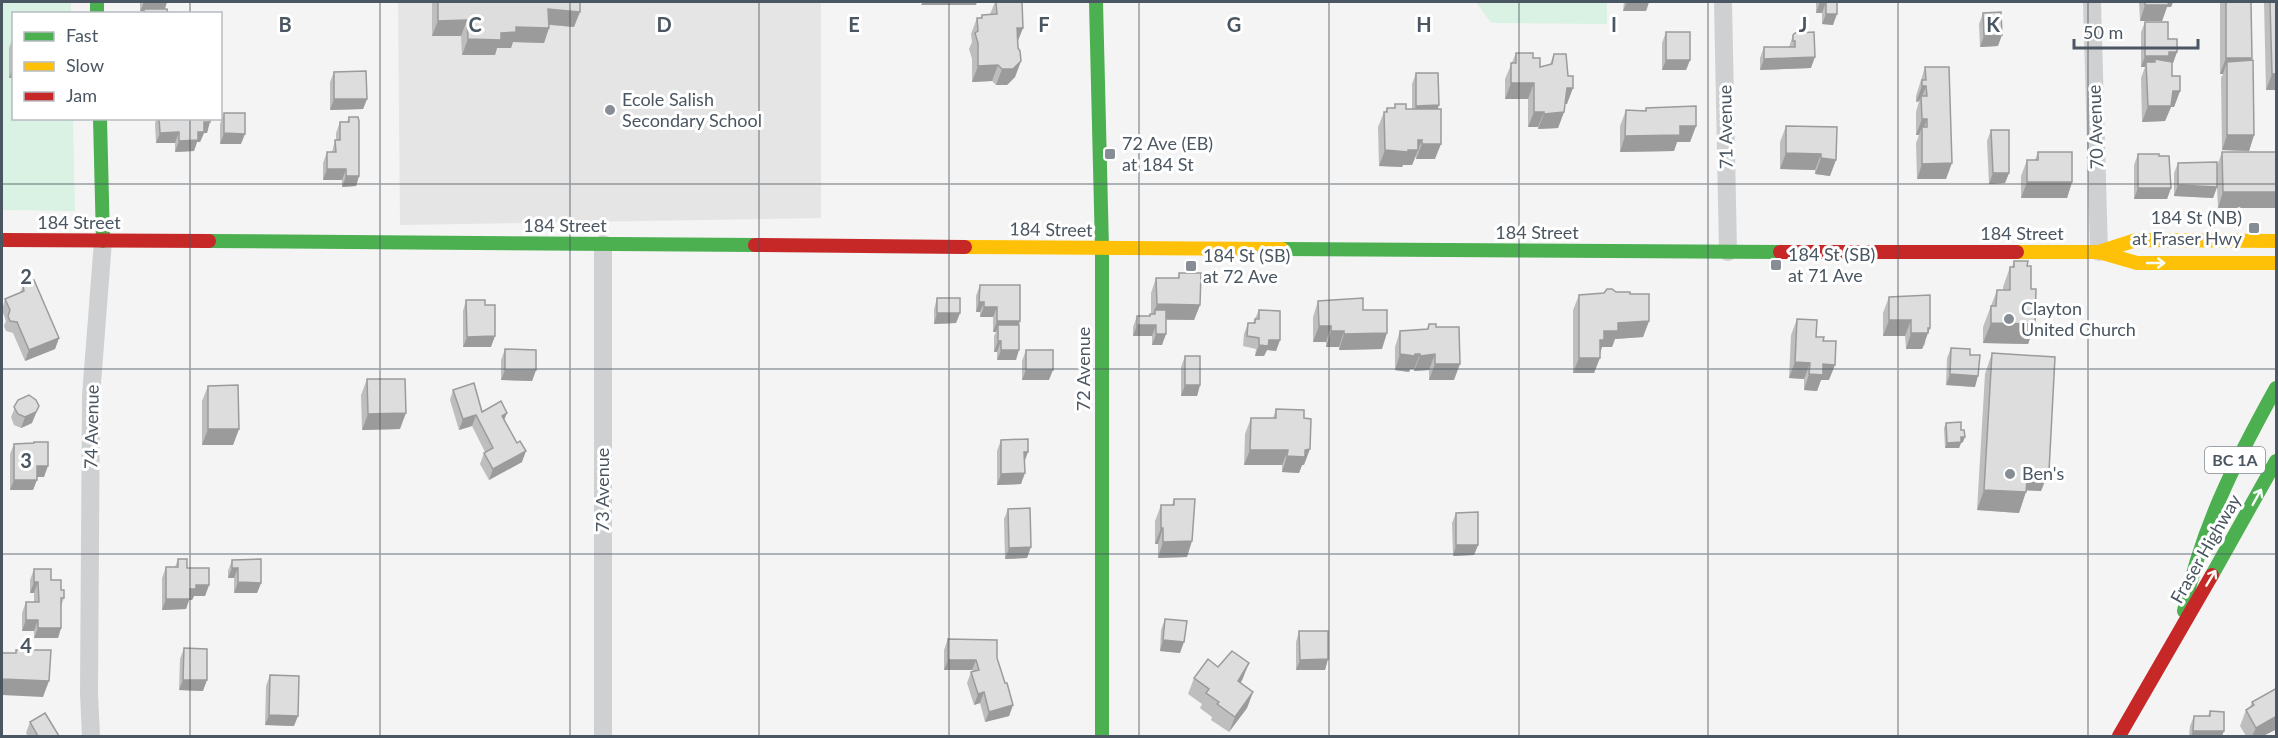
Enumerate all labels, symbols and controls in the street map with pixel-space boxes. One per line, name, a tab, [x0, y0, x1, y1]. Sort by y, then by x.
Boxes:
legend	[12, 12, 222, 120]
text: B	[278, 12, 292, 36]
text: C	[468, 12, 482, 36]
text: D	[656, 12, 672, 36]
text: E	[848, 12, 860, 36]
text: F	[1038, 12, 1050, 36]
text: G	[1227, 12, 1241, 36]
text: H	[1416, 12, 1432, 36]
text: I	[1611, 12, 1617, 36]
text: J	[1799, 12, 1807, 36]
text: K	[1986, 12, 2000, 36]
scale bar	[2074, 12, 2198, 50]
text: 50 m	[2083, 21, 2123, 43]
text: Fast	[66, 24, 99, 46]
text: Slow	[66, 54, 104, 76]
text: Jam	[66, 84, 97, 106]
street label: 70 Avenue	[2083, 84, 2107, 170]
street label: 71 Avenue	[1713, 85, 1737, 169]
place label: Ecole Salish Secondary School	[622, 88, 762, 131]
marker: Ecole Salish Secondary School	[603, 103, 617, 117]
place label: 72 Ave (EB) at 184 St	[1122, 132, 1213, 175]
marker: 72 Ave (EB) at 184 St	[1103, 147, 1117, 161]
place label: 184 St (NB) at Fraser Hwy	[2132, 206, 2243, 249]
street label: 184 Street	[37, 211, 121, 233]
street label: 184 Street	[523, 214, 607, 236]
street label: 184 Street	[1009, 217, 1093, 241]
street label: 184 Street	[1495, 221, 1579, 243]
marker: 184 St (NB) at Fraser Hwy	[2247, 221, 2261, 235]
street label: 184 Street	[1980, 222, 2064, 244]
place label: 184 St (SB) at 71 Ave	[1788, 243, 1875, 286]
place label: 184 St (SB) at 72 Ave	[1203, 244, 1290, 287]
one-way arrow	[2146, 257, 2166, 269]
marker: 184 St (SB) at 71 Ave	[1769, 258, 1783, 272]
marker: 184 St (SB) at 72 Ave	[1184, 259, 1198, 273]
text: 2	[20, 264, 32, 288]
place label: Clayton United Church	[2021, 297, 2136, 340]
marker: Clayton United Church	[2002, 312, 2016, 326]
street label: 72 Avenue	[1072, 327, 1094, 411]
street label: 74 Avenue	[79, 385, 103, 469]
road number: BC 1A	[2205, 447, 2265, 473]
text: 3	[20, 448, 32, 472]
street label: 73 Avenue	[591, 448, 613, 532]
place label: Ben's	[2022, 462, 2064, 484]
marker: Ben's	[2003, 467, 2017, 481]
street label: Fraser Highway	[2165, 489, 2246, 607]
one-way arrow	[2251, 489, 2263, 506]
one-way arrow	[2206, 570, 2218, 587]
text: 4	[20, 633, 32, 657]

